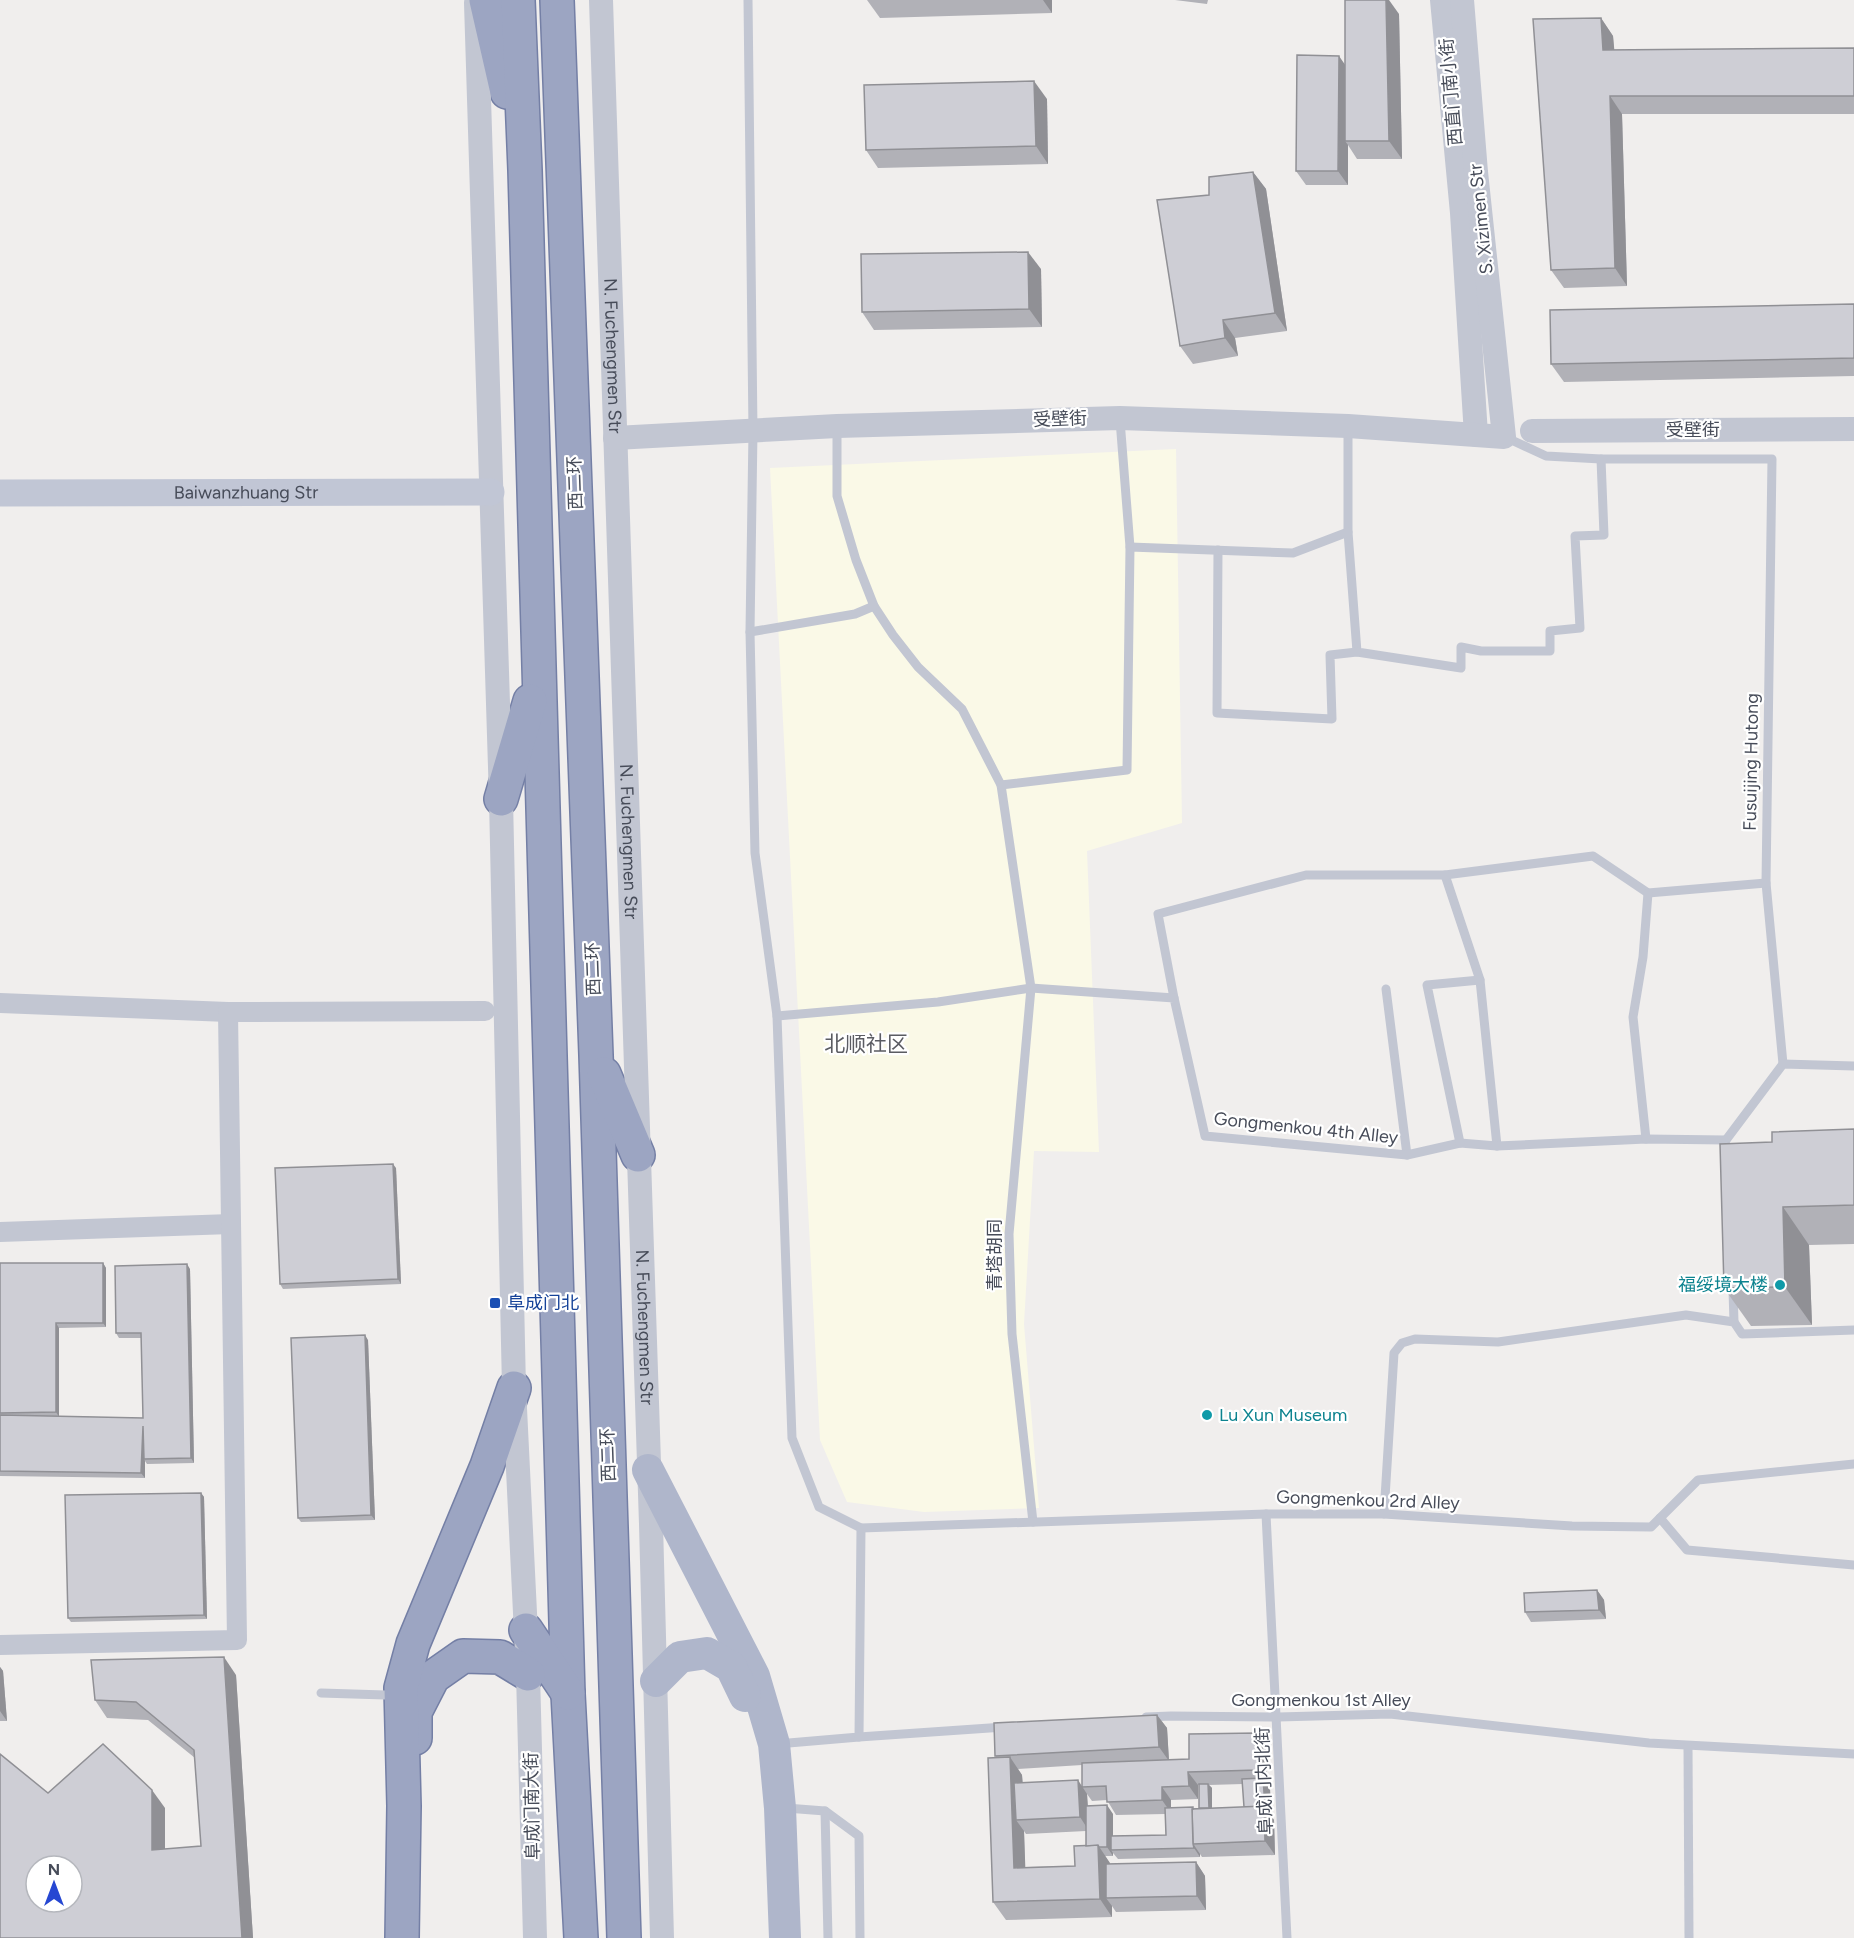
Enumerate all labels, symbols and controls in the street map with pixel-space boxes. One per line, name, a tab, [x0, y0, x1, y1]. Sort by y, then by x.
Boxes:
street label: 西直门南小街	[1435, 37, 1467, 147]
street label: S. Xizimen Str	[1464, 163, 1498, 275]
street label: N. Fuchengmen Str	[599, 278, 626, 434]
street label: 受壁街	[1033, 407, 1087, 431]
street label: 受壁街	[1666, 419, 1720, 441]
street label: 西二环	[563, 456, 587, 510]
street label: Baiwanzhuang Str	[174, 481, 318, 504]
street label: Fusuijing Hutong	[1739, 693, 1763, 831]
street label: N. Fuchengmen Str	[615, 763, 642, 920]
street label: 西二环	[581, 942, 605, 996]
district label: 北顺社区	[824, 1031, 908, 1056]
street label: Gongmenkou 4th Alley	[1213, 1107, 1400, 1149]
street label: 青塔胡同	[984, 1219, 1006, 1291]
street label: N. Fuchengmen Str	[631, 1249, 658, 1405]
place label: 福绥境大楼	[1678, 1274, 1768, 1296]
marker: 福绥境大楼	[1773, 1278, 1787, 1292]
place label: 阜成门北	[507, 1292, 579, 1314]
marker: 阜成门北	[488, 1296, 502, 1310]
place label: Lu Xun Museum	[1219, 1404, 1347, 1426]
marker: Lu Xun Museum	[1200, 1408, 1214, 1422]
street label: 西二环	[596, 1428, 620, 1482]
street label: Gongmenkou 2rd Alley	[1276, 1486, 1461, 1514]
street label: Gongmenkou 1st Alley	[1231, 1689, 1411, 1711]
street label: 阜成门内北街	[1251, 1727, 1277, 1835]
street label: 阜成门南大街	[520, 1752, 544, 1860]
north arrow	[24, 1854, 84, 1914]
text: N	[48, 1860, 60, 1879]

